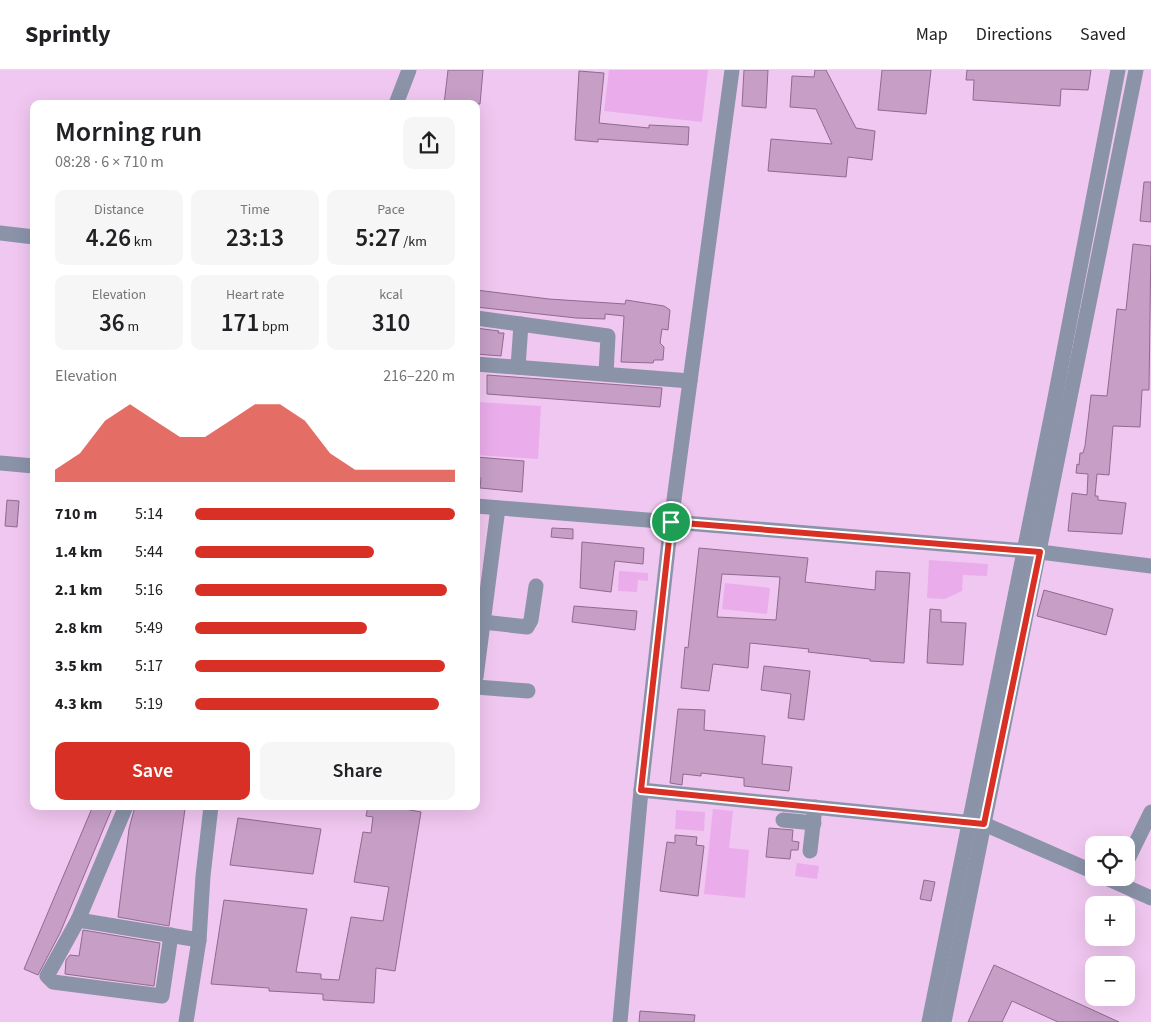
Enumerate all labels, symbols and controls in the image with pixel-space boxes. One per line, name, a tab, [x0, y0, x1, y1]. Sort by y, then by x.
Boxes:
text: Sprintly	[25, 17, 111, 52]
text: Map	[916, 22, 948, 47]
text: Directions	[976, 22, 1052, 47]
text: Saved	[1080, 22, 1126, 47]
text: Morning run	[55, 112, 202, 152]
button: share	[403, 117, 455, 169]
text: 08:28 · 6 × 710 m	[55, 151, 164, 173]
text: Distance	[94, 200, 144, 220]
text: Time	[240, 200, 270, 220]
text: Pace	[377, 200, 405, 220]
text: 4.26	[86, 220, 131, 256]
text: 23:13	[226, 220, 284, 256]
text: 5:27	[355, 220, 401, 256]
text: km	[131, 232, 152, 252]
text: /km	[401, 232, 427, 252]
text: Elevation	[92, 285, 146, 305]
text: Heart rate	[226, 285, 284, 305]
text: kcal	[379, 285, 403, 305]
text: 36	[99, 305, 125, 341]
text: 171	[221, 305, 259, 341]
text: 310	[372, 305, 410, 341]
text: m	[125, 317, 139, 337]
text: bpm	[259, 317, 289, 337]
text: Elevation	[55, 365, 117, 387]
text: 216–220 m	[383, 365, 455, 387]
pin	[650, 501, 692, 543]
text: 710 m	[55, 503, 97, 525]
text: 5:14	[135, 503, 163, 525]
icon: arrive	[657, 508, 685, 536]
text: 1.4 km	[55, 541, 102, 563]
text: 5:44	[135, 541, 163, 563]
text: 2.1 km	[55, 579, 102, 601]
text: 5:16	[135, 579, 163, 601]
text: 2.8 km	[55, 617, 102, 639]
text: 5:49	[135, 617, 163, 639]
text: 3.5 km	[55, 655, 102, 677]
text: 5:17	[135, 655, 163, 677]
text: 4.3 km	[55, 693, 102, 715]
text: 5:19	[135, 693, 163, 715]
button: Save	[55, 742, 250, 800]
button: Share	[260, 742, 455, 800]
map controls	[1085, 836, 1135, 1006]
button: locate	[1085, 836, 1135, 886]
button: +	[1085, 896, 1135, 946]
button: −	[1085, 956, 1135, 1006]

